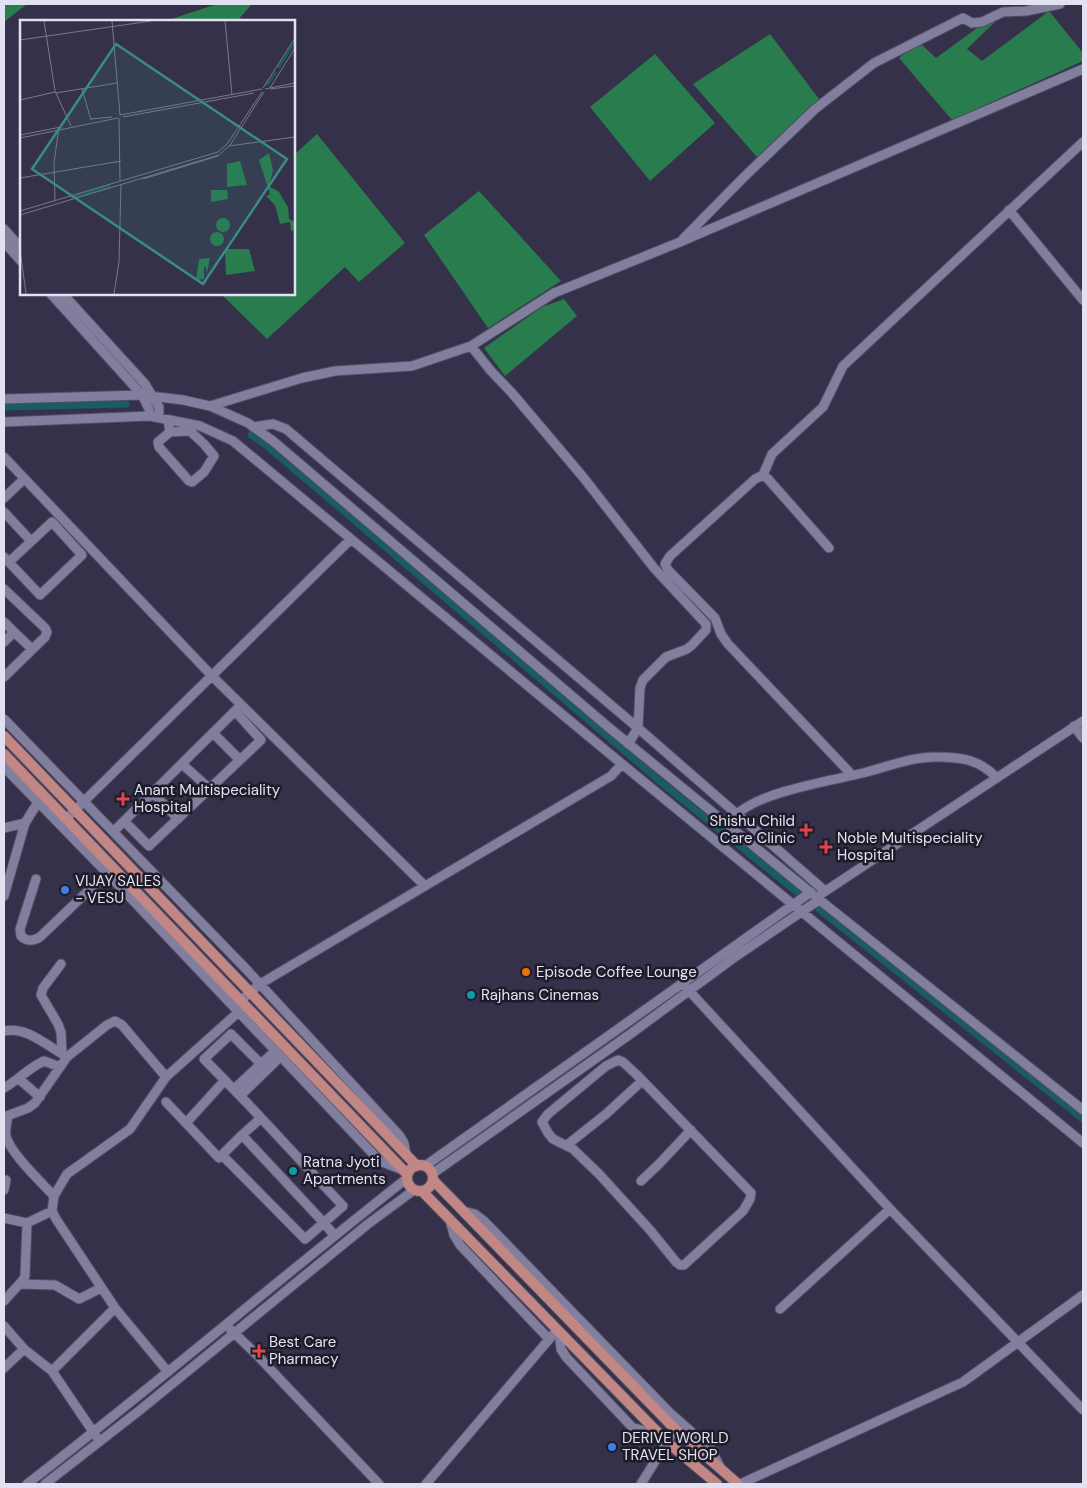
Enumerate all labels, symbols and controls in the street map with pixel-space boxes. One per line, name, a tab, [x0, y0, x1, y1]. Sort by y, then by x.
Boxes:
inset map	[20, 20, 295, 295]
place label: Anant Multispeciality Hospital	[134, 780, 281, 817]
marker: Anant Multispeciality Hospital	[116, 792, 130, 806]
place label: Shishu Child Care Clinic	[710, 811, 795, 848]
marker: Shishu Child Care Clinic	[799, 823, 813, 837]
place label: Noble Multispeciality Hospital	[837, 828, 983, 865]
marker: Noble Multispeciality Hospital	[819, 840, 833, 854]
place label: VIJAY SALES - VESU	[75, 871, 161, 908]
marker: VIJAY SALES - VESU	[59, 884, 71, 896]
place label: Episode Coffee Lounge	[536, 962, 697, 982]
marker: Episode Coffee Lounge	[520, 966, 532, 978]
place label: Rajhans Cinemas	[481, 985, 599, 1005]
marker: Rajhans Cinemas	[465, 989, 477, 1001]
place label: Ratna Jyoti Apartments	[303, 1152, 386, 1189]
marker: Ratna Jyoti Apartments	[287, 1165, 299, 1177]
place label: Best Care Pharmacy	[269, 1332, 339, 1369]
marker: Best Care Pharmacy	[253, 1345, 265, 1357]
place label: DERIVE WORLD TRAVEL SHOP	[622, 1428, 729, 1465]
marker: DERIVE WORLD TRAVEL SHOP	[606, 1441, 618, 1453]

